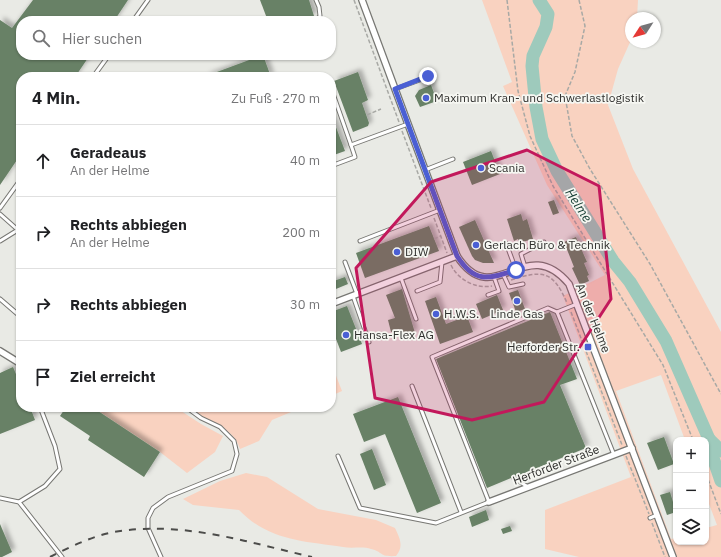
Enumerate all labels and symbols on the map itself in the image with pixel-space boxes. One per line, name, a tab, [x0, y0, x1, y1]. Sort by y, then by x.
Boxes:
north arrow	[625, 12, 661, 48]
route end	[419, 67, 437, 85]
place label: Maximum Kran- und Schwerlastlogistik	[434, 90, 645, 105]
marker: Maximum Kran- und Schwerlastlogistik	[421, 93, 431, 103]
place label: Scania	[489, 160, 525, 175]
marker: Scania	[476, 163, 486, 173]
water label: Helme	[561, 185, 596, 226]
place label: Gerlach Büro & Technik	[484, 237, 611, 252]
marker: Gerlach Büro & Technik	[471, 240, 481, 250]
place label: DIW	[405, 244, 429, 259]
marker: DIW	[392, 247, 402, 257]
route start	[507, 261, 525, 279]
street label: An der Helme	[573, 281, 614, 355]
marker: Linde Gas	[512, 296, 522, 306]
place label: H.W.S.	[444, 306, 479, 321]
place label: Linde Gas	[491, 306, 544, 321]
marker: H.W.S.	[431, 309, 441, 319]
place label: Hansa-Flex AG	[354, 327, 434, 342]
marker: Hansa-Flex AG	[341, 330, 351, 340]
place label: Herforder Str.	[507, 339, 580, 354]
marker: Herforder Str.	[583, 342, 593, 352]
street label: Herforder Straße	[510, 441, 602, 488]

